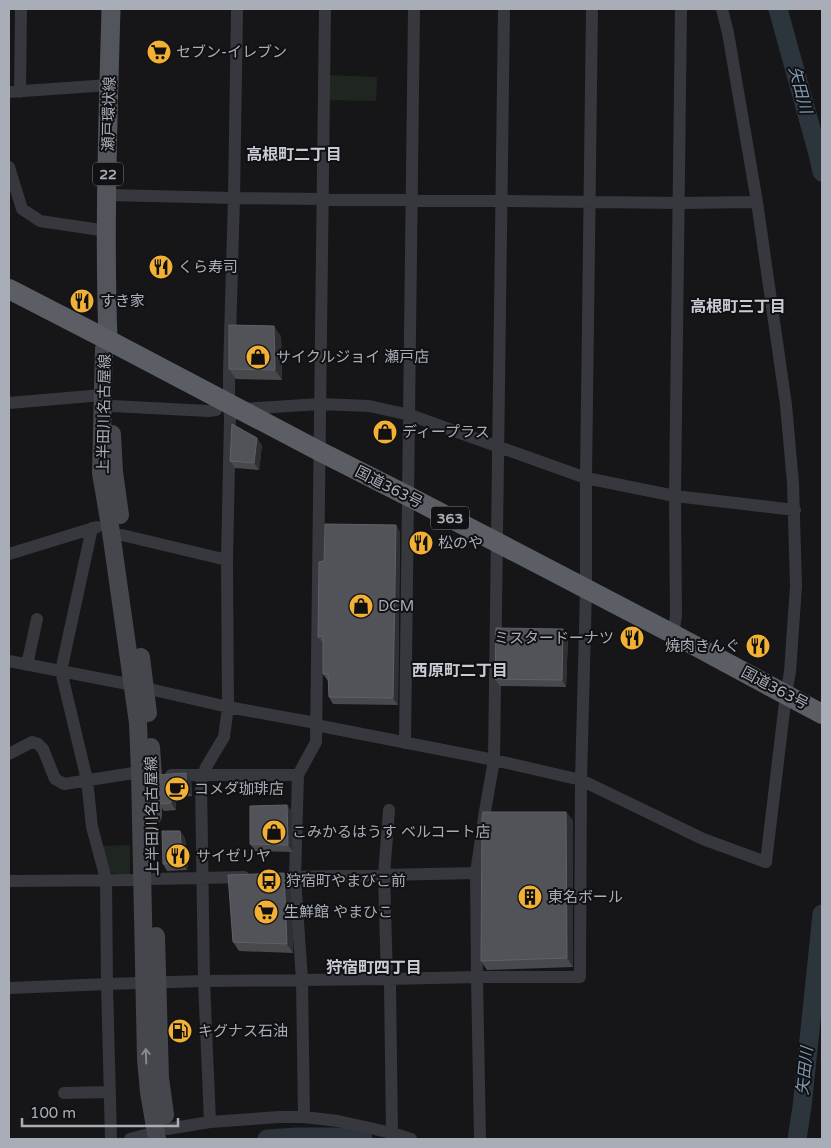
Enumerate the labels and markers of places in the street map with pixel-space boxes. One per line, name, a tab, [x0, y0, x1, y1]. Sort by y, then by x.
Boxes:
supermarket icon: セブン-イレブン	[146, 39, 172, 65]
place label: セブン-イレブン	[176, 43, 287, 61]
restaurant icon: くら寿司	[148, 254, 174, 280]
place label: くら寿司	[178, 258, 238, 276]
restaurant icon: すき家	[69, 288, 95, 314]
place label: すき家	[100, 292, 145, 310]
shop icon: サイクルジョイ 瀬戸店	[245, 344, 271, 370]
place label: サイクルジョイ 瀬戸店	[276, 348, 429, 366]
shop icon: ディープラス	[372, 419, 398, 445]
place label: ディープラス	[402, 423, 490, 441]
restaurant icon: 松のや	[408, 530, 434, 556]
place label: 松のや	[438, 534, 483, 552]
shop icon: DCM	[348, 593, 374, 619]
place label: DCM	[378, 597, 414, 615]
restaurant icon: ミスタードーナツ	[619, 625, 645, 651]
place label: ミスタードーナツ	[494, 629, 614, 647]
restaurant icon: 焼肉きんぐ	[745, 633, 771, 659]
place label: 焼肉きんぐ	[665, 637, 740, 655]
cafe icon: コメダ珈琲店	[164, 776, 190, 802]
place label: コメダ珈琲店	[194, 780, 284, 798]
shop icon: こみかるはうす ベルコート店	[261, 819, 287, 845]
place label: こみかるはうす ベルコート店	[292, 823, 491, 841]
restaurant icon: サイゼリヤ	[165, 843, 191, 869]
place label: サイゼリヤ	[196, 847, 271, 865]
bus stop icon: 狩宿町やまびこ前	[256, 868, 282, 894]
place label: 狩宿町やまびこ前	[286, 872, 406, 890]
building icon: 東名ボール	[517, 884, 543, 910]
place label: 東名ボール	[548, 888, 623, 906]
supermarket icon: 生鮮館 やまひこ	[253, 899, 279, 925]
place label: 生鮮館 やまひこ	[284, 903, 393, 921]
fuel station icon: キグナス石油	[167, 1018, 193, 1044]
place label: キグナス石油	[198, 1022, 288, 1040]

